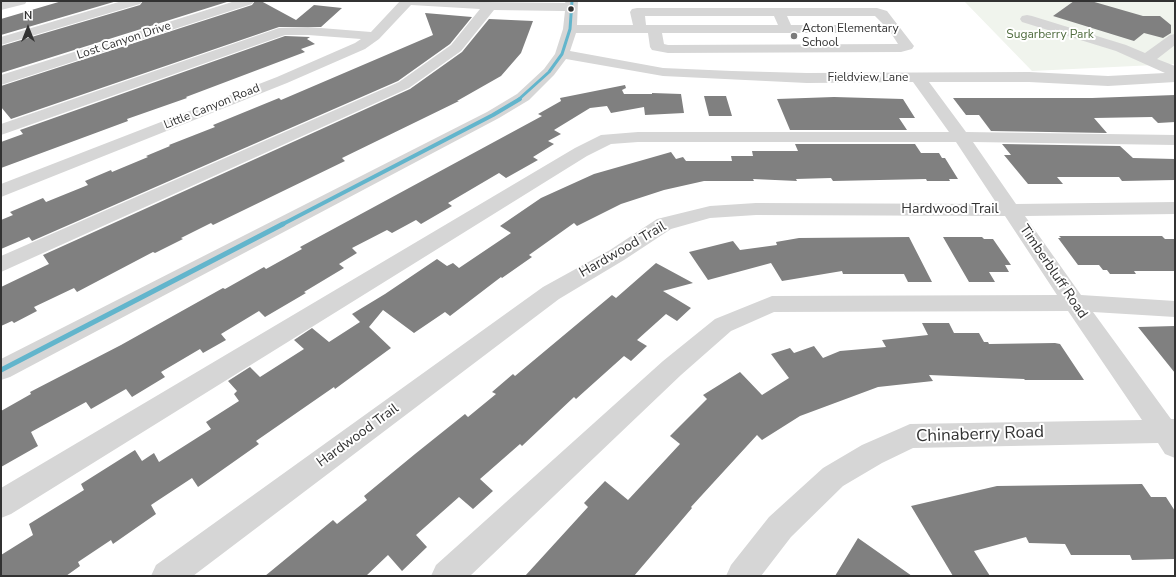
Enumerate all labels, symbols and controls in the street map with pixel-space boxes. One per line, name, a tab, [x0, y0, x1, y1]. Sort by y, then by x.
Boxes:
unlabelled marker	[566, 4, 576, 14]
north arrow	[8, 8, 48, 48]
text: N	[24, 8, 32, 23]
street label: Lost Canyon Drive	[75, 19, 173, 63]
place label: Acton Elementary School	[802, 22, 899, 50]
park label: Sugarberry Park	[1006, 28, 1094, 42]
marker: Acton Elementary School	[789, 31, 799, 41]
street label: Fieldview Lane	[828, 71, 908, 85]
street label: Little Canyon Road	[162, 81, 262, 133]
street label: Hardwood Trail	[901, 202, 999, 218]
street label: Hardwood Trail	[577, 218, 669, 282]
street label: Timberbluff Road	[1015, 222, 1091, 322]
street label: Hardwood Trail	[314, 401, 402, 471]
street label: Chinaberry Road	[916, 423, 1044, 447]

